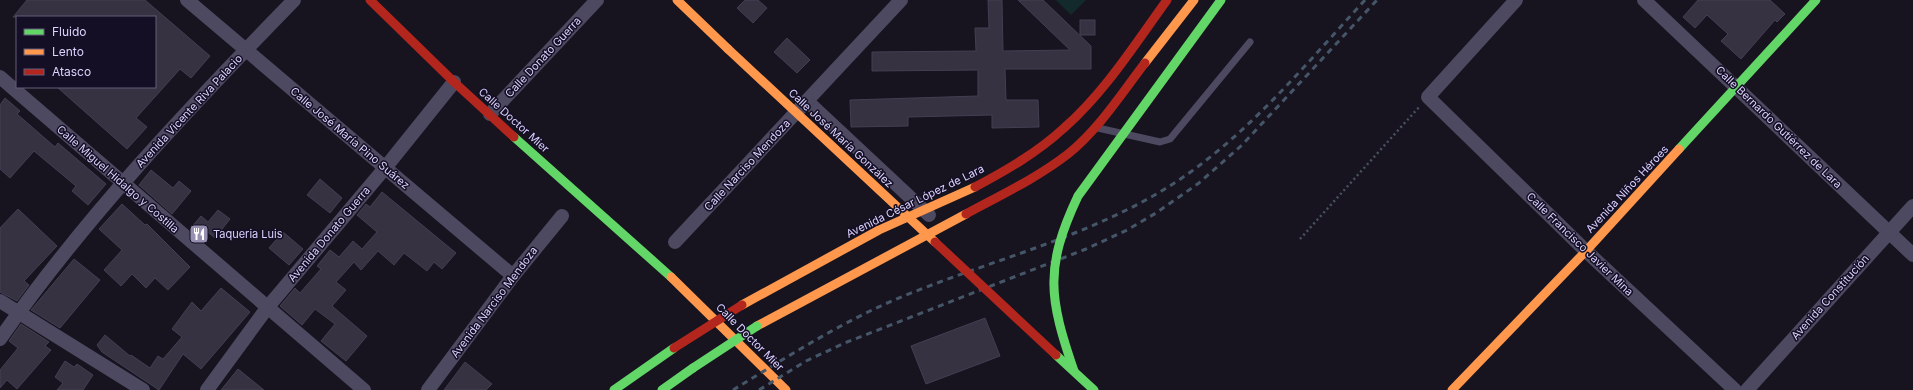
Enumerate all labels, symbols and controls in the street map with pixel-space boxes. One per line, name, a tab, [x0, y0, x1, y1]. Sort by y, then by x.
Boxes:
street label: Calle Donato Guerra	[502, 14, 584, 100]
legend	[16, 16, 156, 88]
text: Fluido	[52, 24, 87, 39]
text: Lento	[52, 44, 84, 59]
street label: Avenida Vicente Riva Palacio	[133, 51, 245, 170]
street label: Calle Bernardo Gutiérrez de Lara	[1713, 63, 1845, 191]
text: Atasco	[52, 64, 91, 79]
street label: Calle José María Pino Suárez	[287, 84, 413, 192]
street label: Calle Doctor Mier	[476, 85, 552, 155]
street label: Calle José María González	[786, 86, 896, 190]
street label: Calle Narciso Mendoza	[701, 116, 793, 214]
street label: Calle Miguel Hidalgo y Costilla	[54, 122, 182, 236]
street label: Avenida Niños Héroes	[1583, 142, 1671, 236]
street label: Avenida César López de Lara	[844, 161, 986, 241]
street label: Avenida Donato Guerra	[285, 183, 373, 285]
street label: Calle Francisco Javier Mina	[1524, 189, 1636, 299]
restaurant icon: Taqueria Luis	[188, 223, 210, 245]
place label: Taqueria Luis	[213, 227, 283, 241]
street label: Avenida Narciso Mendoza	[448, 244, 540, 360]
street label: Avenida Constitución	[1788, 252, 1872, 342]
street label: Calle Doctor Mier	[713, 300, 787, 374]

